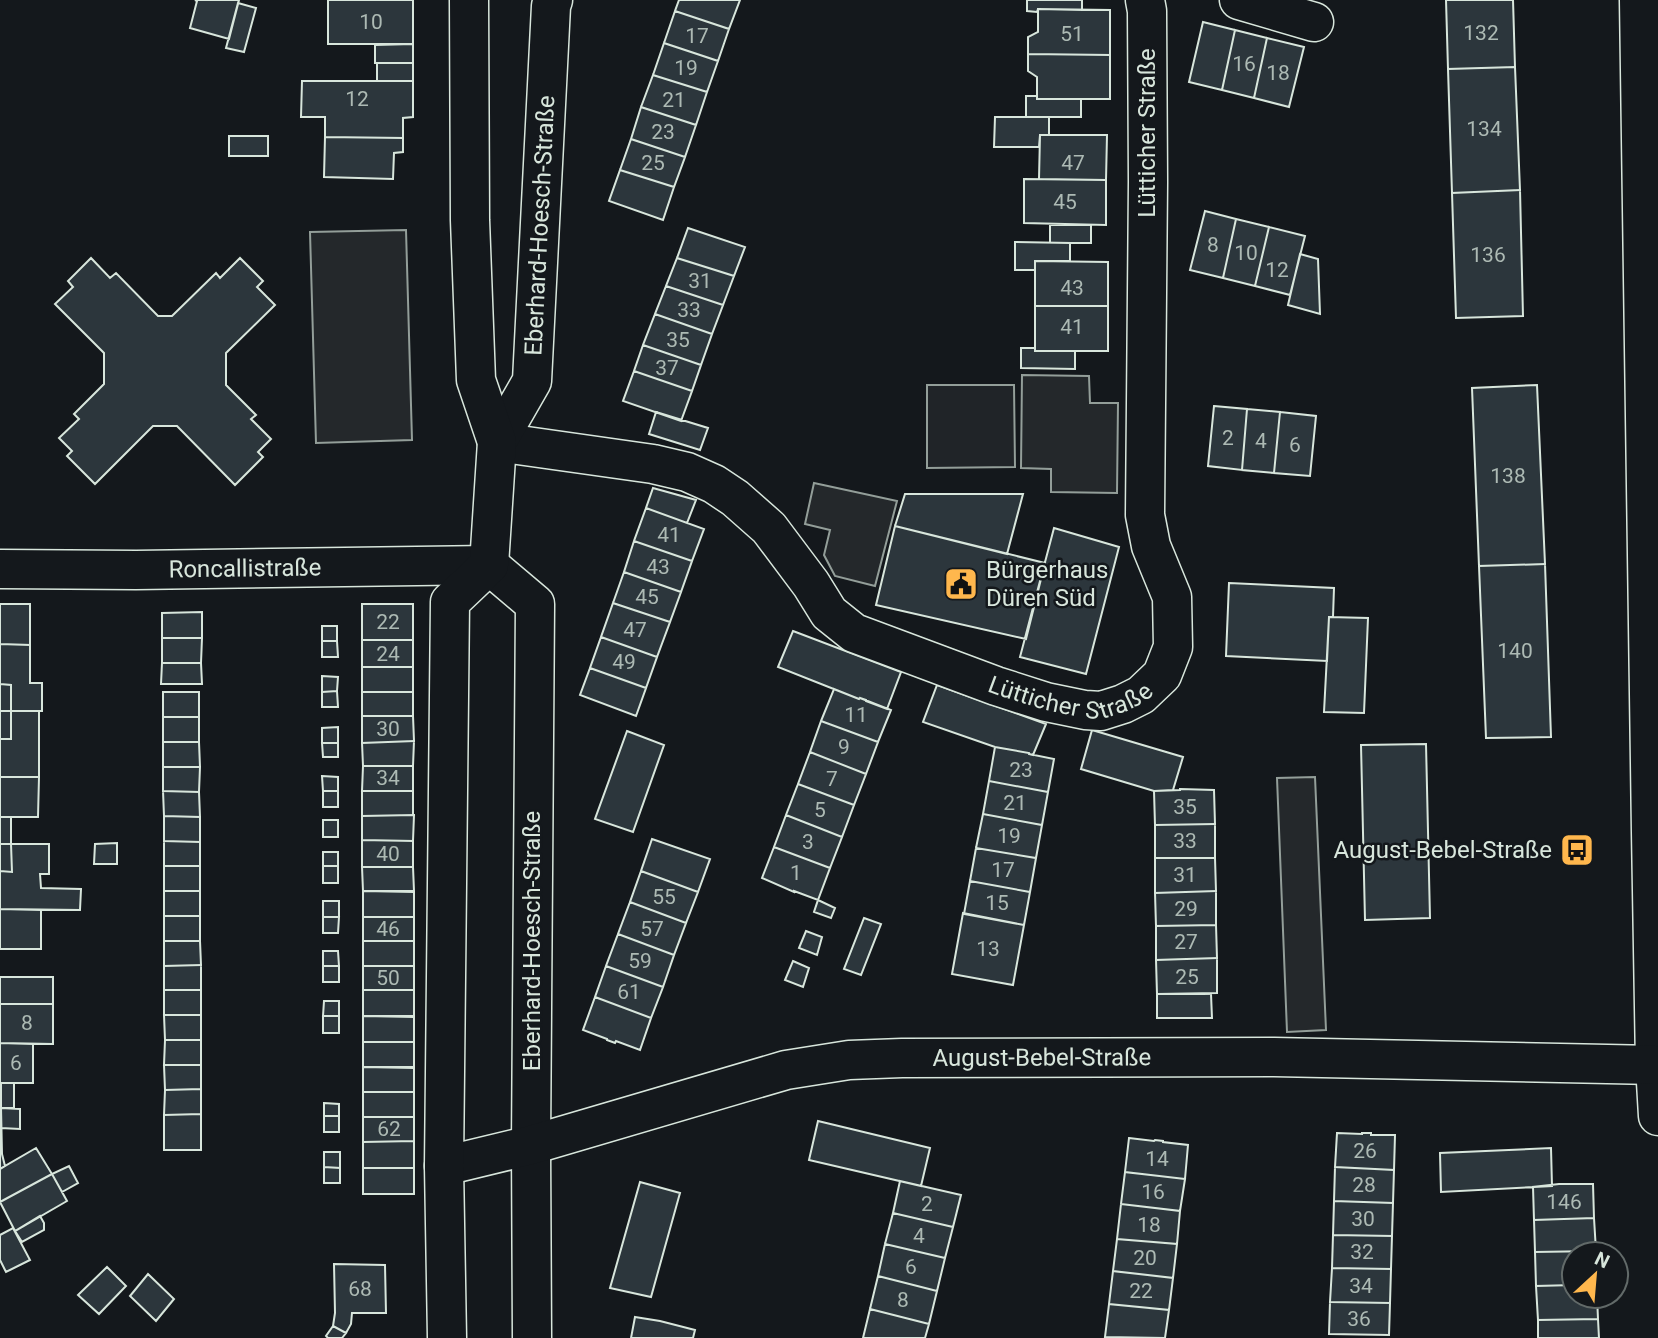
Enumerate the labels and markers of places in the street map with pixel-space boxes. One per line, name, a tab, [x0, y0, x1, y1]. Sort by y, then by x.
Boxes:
place label: Bürgerhaus Düren Süd	[986, 556, 1108, 612]
public building icon: Bürgerhaus Düren Süd	[942, 565, 980, 603]
bus stop icon: August-Bebel-Straße	[1558, 831, 1596, 869]
place label: August-Bebel-Straße	[1333, 836, 1552, 864]

